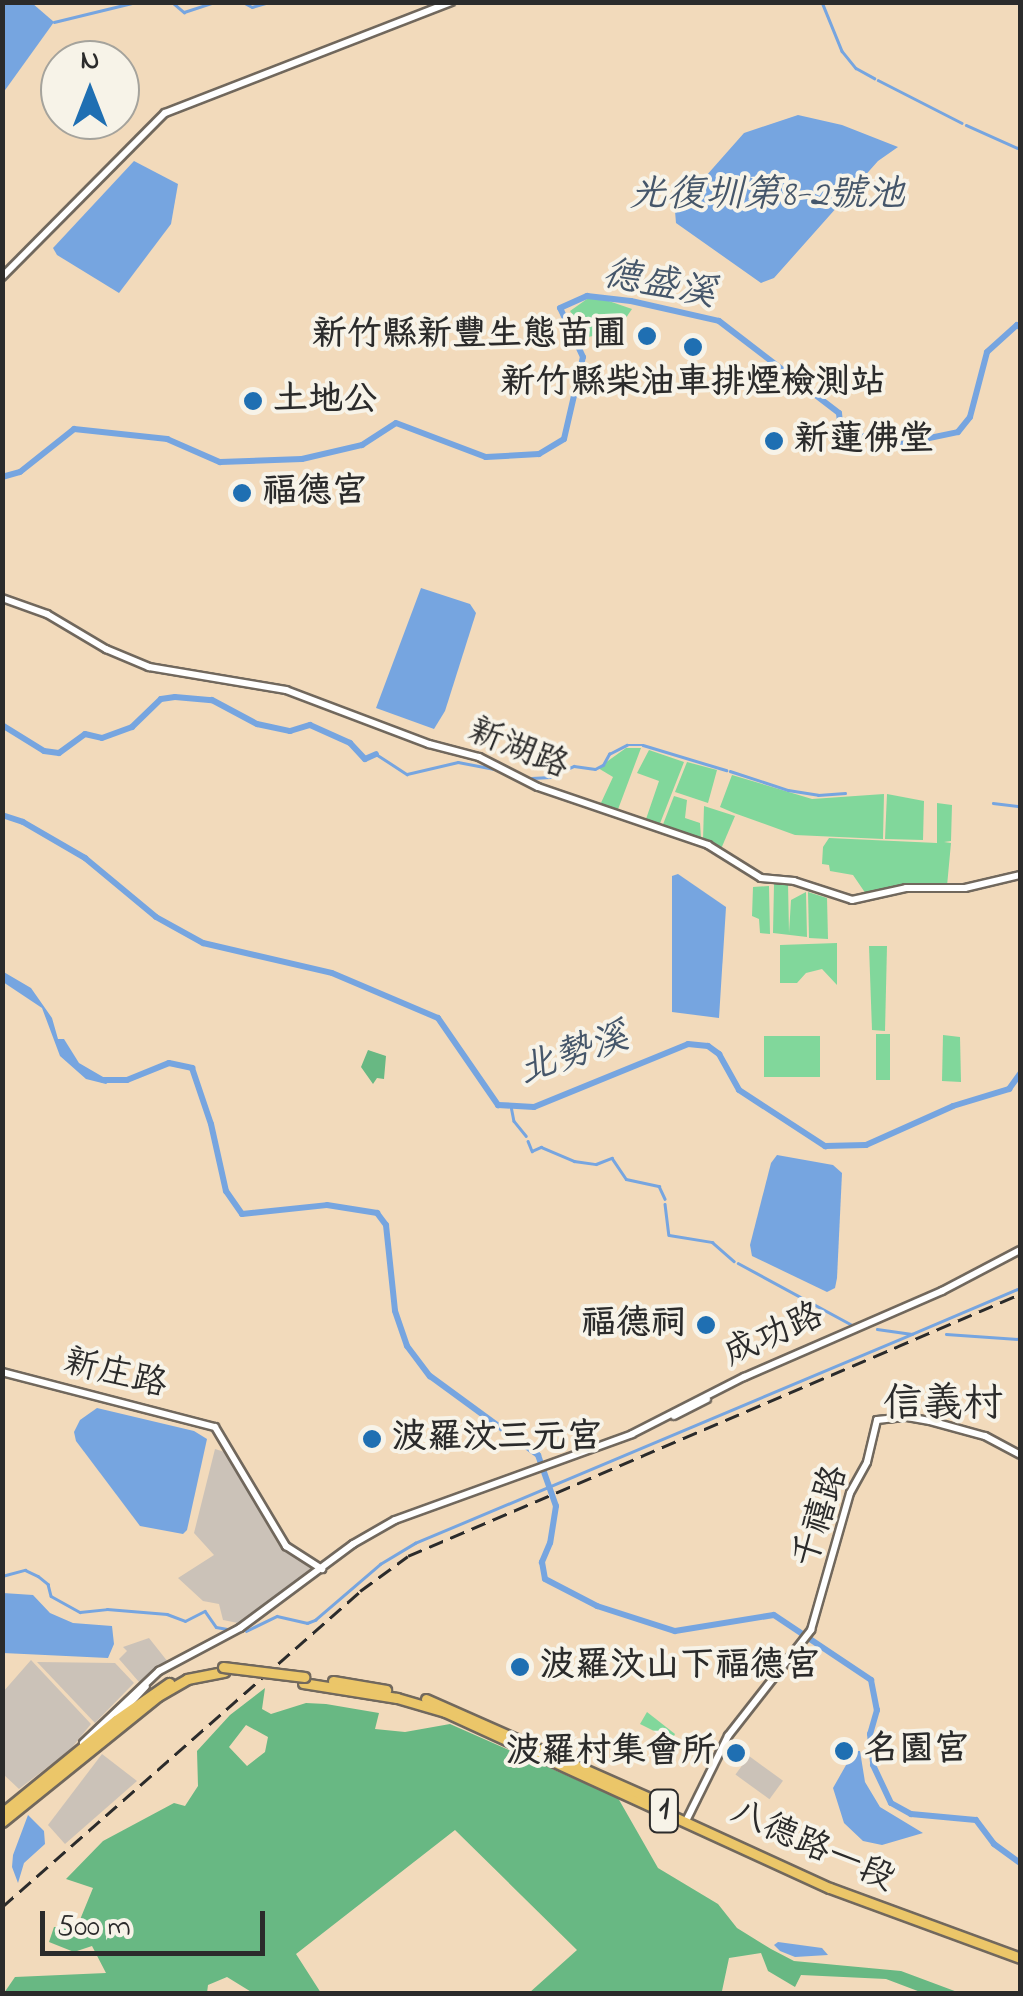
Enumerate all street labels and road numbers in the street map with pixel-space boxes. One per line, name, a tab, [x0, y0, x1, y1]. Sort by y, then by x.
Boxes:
street label: 新湖路	[461, 711, 575, 789]
street label: 成功路	[717, 1295, 831, 1377]
street label: 新庄路	[59, 1342, 171, 1408]
street label: 千禧路	[786, 1461, 858, 1573]
road number: 1	[646, 1784, 682, 1838]
street label: 八德路一段	[724, 1792, 900, 1902]

